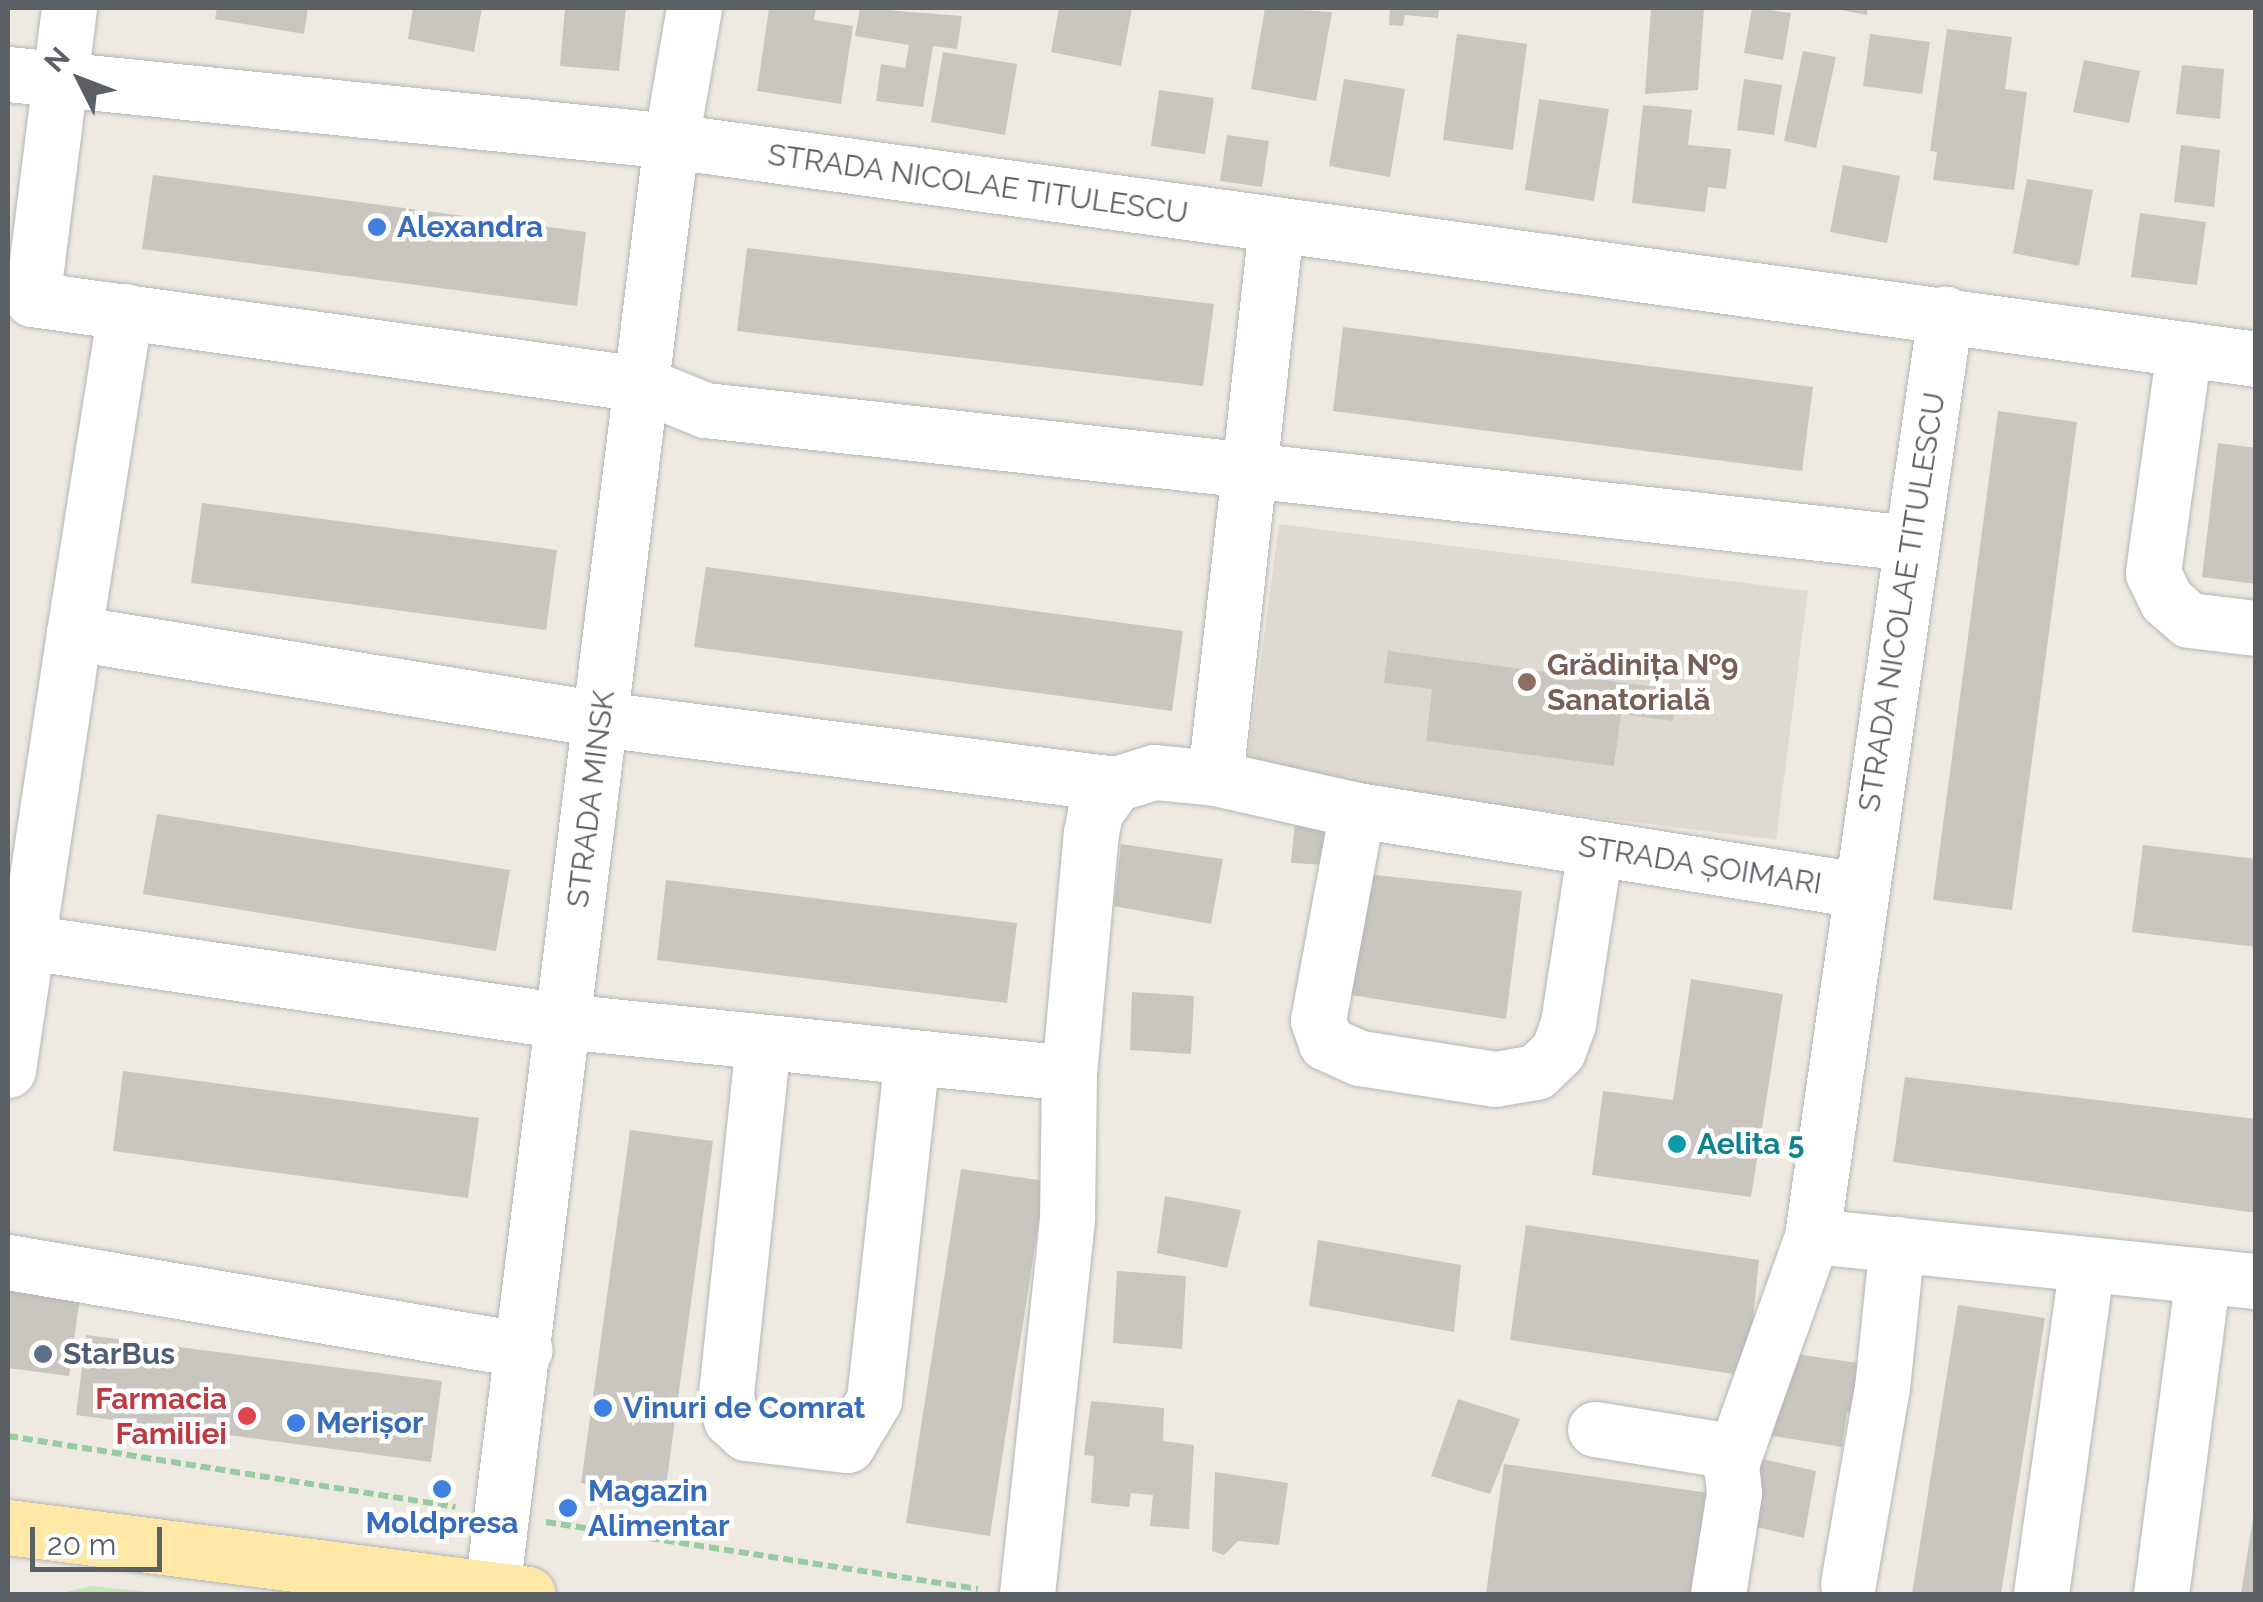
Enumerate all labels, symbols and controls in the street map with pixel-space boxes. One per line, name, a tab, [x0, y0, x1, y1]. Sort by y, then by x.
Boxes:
north arrow	[30, 30, 130, 130]
text: N	[38, 41, 77, 79]
street label: STRADA NICOLAE TITULESCU	[765, 137, 1191, 231]
place label: Alexandra	[397, 209, 543, 245]
marker: Alexandra	[366, 216, 388, 238]
street label: STRADA NICOLAE TITULESCU	[1851, 389, 1953, 815]
place label: Grădinița №9 Sanatorială	[1547, 647, 1739, 718]
marker: Grădinița №9 Sanatorială	[1516, 671, 1538, 693]
street label: STRADA MINSK	[560, 688, 622, 910]
street label: STRADA ȘOIMARI	[1575, 828, 1825, 902]
place label: Aelita 5	[1697, 1126, 1804, 1162]
marker: Aelita 5	[1666, 1133, 1688, 1155]
place label: StarBus	[63, 1336, 175, 1372]
marker: StarBus	[32, 1343, 54, 1365]
place label: Farmacia Familiei	[95, 1381, 227, 1452]
place label: Vinuri de Comrat	[623, 1390, 865, 1426]
marker: Vinuri de Comrat	[592, 1397, 614, 1419]
marker: Farmacia Familiei	[236, 1405, 258, 1427]
place label: Merișor	[316, 1405, 424, 1441]
marker: Merișor	[285, 1412, 307, 1434]
place label: Magazin Alimentar	[588, 1473, 730, 1544]
marker: Moldpresa	[431, 1478, 453, 1500]
marker: Magazin Alimentar	[557, 1497, 579, 1519]
place label: Moldpresa	[365, 1505, 519, 1541]
scale bar	[35, 1507, 168, 1569]
text: 20 m	[47, 1527, 116, 1562]

